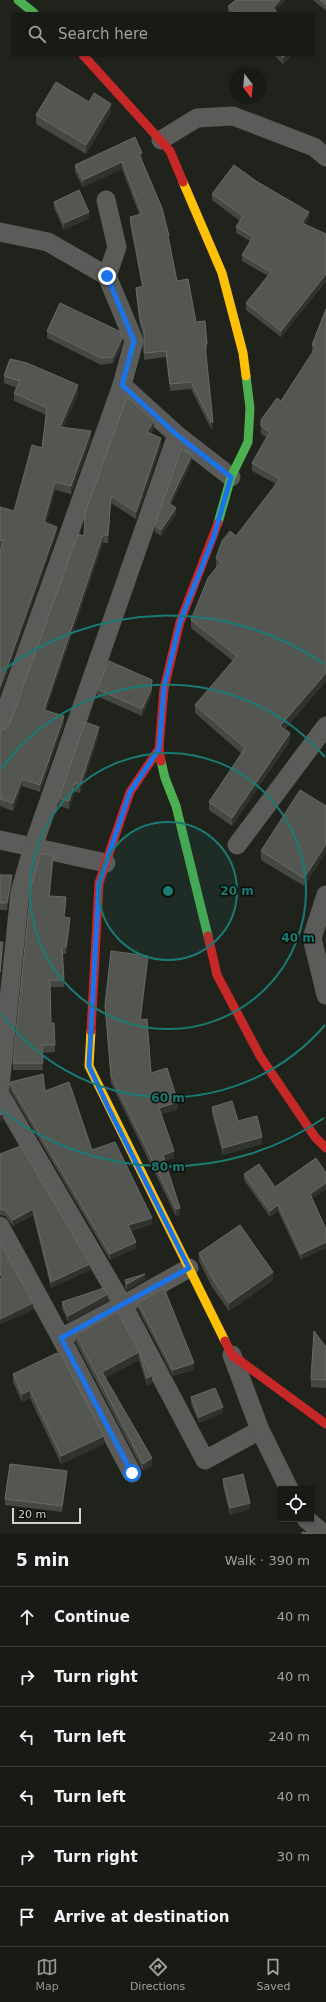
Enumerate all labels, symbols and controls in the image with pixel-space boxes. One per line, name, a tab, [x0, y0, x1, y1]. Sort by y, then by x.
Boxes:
search box	[12, 12, 314, 56]
icon: search	[26, 23, 48, 45]
text: Search here	[58, 25, 148, 43]
north arrow	[230, 68, 266, 104]
route end	[98, 267, 116, 285]
centre of rings	[161, 884, 175, 898]
text: 20 m	[220, 884, 254, 898]
text: 40 m	[281, 931, 315, 945]
text: 60 m	[151, 1091, 185, 1105]
text: 80 m	[151, 1160, 185, 1174]
route start	[123, 1464, 141, 1482]
map controls	[278, 1486, 314, 1522]
button: locate	[278, 1486, 314, 1522]
scale bar	[12, 1506, 81, 1525]
text: 20 m	[18, 1508, 46, 1521]
text: 5 min	[16, 1550, 69, 1570]
text: Walk · 390 m	[225, 1553, 310, 1568]
icon: ahead	[16, 1606, 38, 1628]
text: Continue	[54, 1608, 130, 1626]
text: 40 m	[277, 1609, 310, 1624]
icon: right	[16, 1666, 38, 1688]
text: Turn right	[54, 1668, 138, 1686]
text: 40 m	[277, 1669, 310, 1684]
icon: left	[16, 1726, 38, 1748]
text: Turn left	[54, 1728, 126, 1746]
text: 240 m	[268, 1729, 310, 1744]
icon: left	[16, 1786, 38, 1808]
text: Turn left	[54, 1788, 126, 1806]
text: 40 m	[277, 1789, 310, 1804]
icon: right	[16, 1846, 38, 1868]
text: Turn right	[54, 1848, 138, 1866]
text: 30 m	[277, 1849, 310, 1864]
icon: arrive	[16, 1906, 38, 1928]
text: Arrive at destination	[54, 1908, 229, 1926]
tab: Map	[36, 1956, 59, 1993]
tab: Directions	[130, 1956, 185, 1993]
tab: Saved	[256, 1956, 290, 1993]

